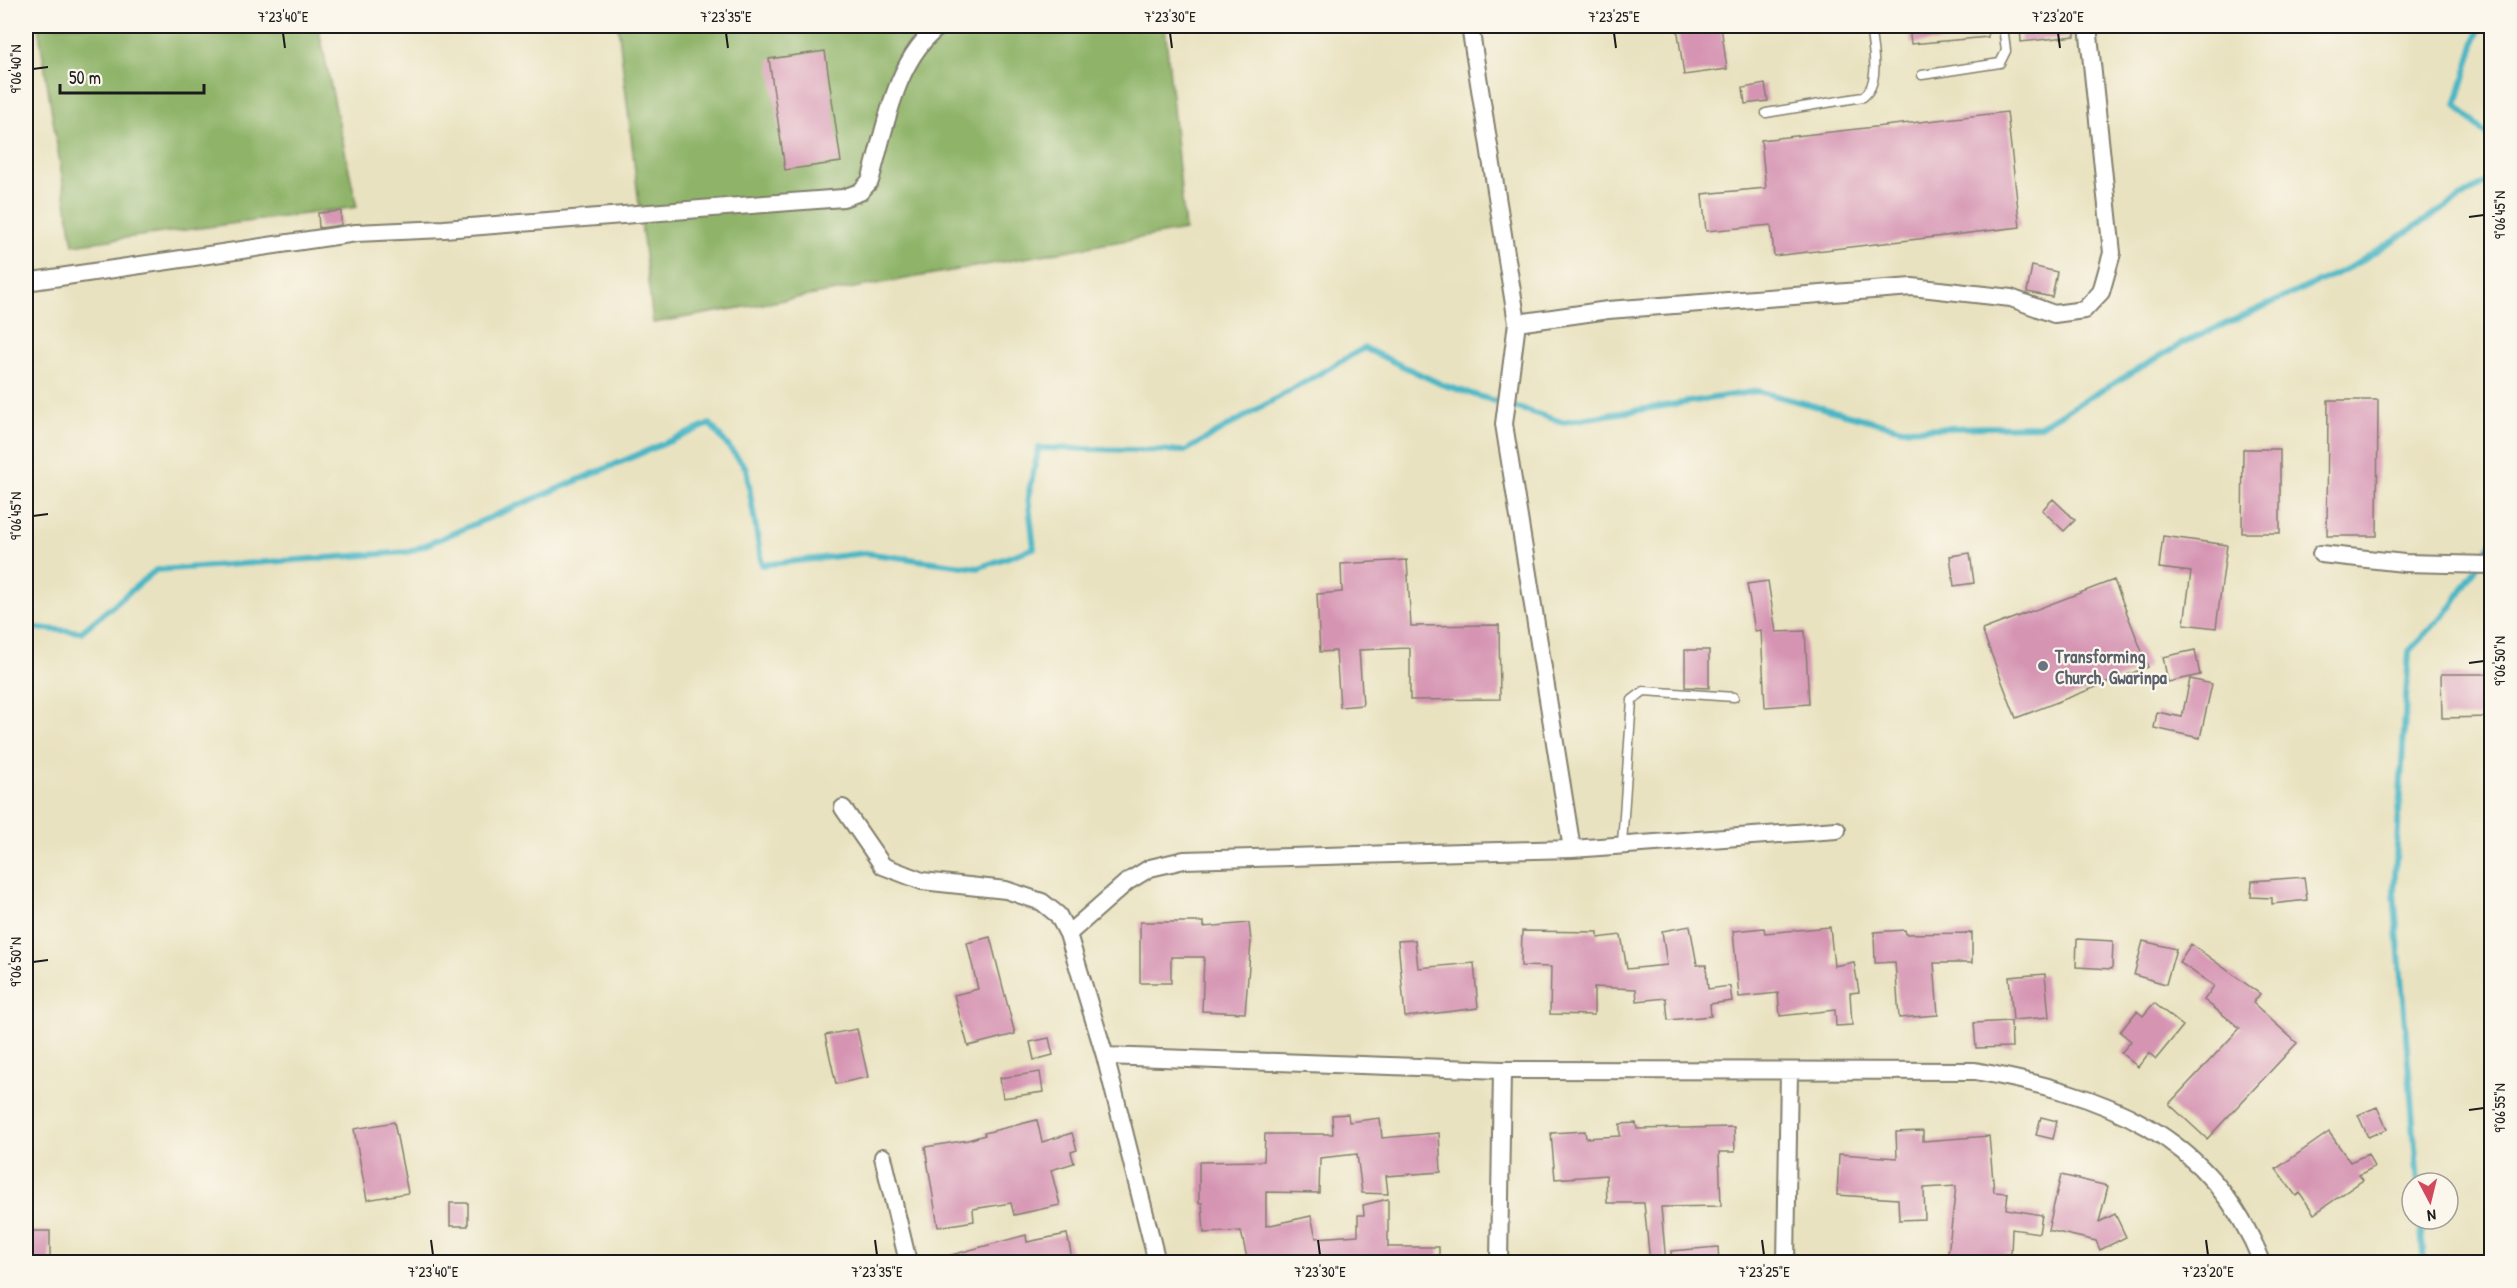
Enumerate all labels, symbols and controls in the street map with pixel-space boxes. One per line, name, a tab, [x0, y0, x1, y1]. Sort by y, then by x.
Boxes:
text: 7°23'40"E	[258, 6, 309, 27]
text: 7°23'35"E	[700, 6, 752, 27]
text: 7°23'30"E	[1144, 6, 1196, 27]
text: 7°23'25"E	[1588, 6, 1640, 27]
text: 7°23'20"E	[2032, 6, 2084, 27]
text: 9°06'40"N	[5, 44, 26, 94]
scale bar	[60, 57, 204, 95]
text: 50 m	[69, 65, 101, 90]
text: 9°06'45"N	[2489, 191, 2510, 239]
text: 9°06'45"N	[5, 492, 26, 540]
text: 9°06'50"N	[2489, 636, 2510, 686]
place label: Transforming Church, Gwarinpa	[2054, 644, 2168, 691]
marker: Transforming Church, Gwarinpa	[2036, 659, 2050, 673]
text: 9°06'50"N	[5, 937, 26, 987]
text: 9°06'55"N	[2489, 1083, 2510, 1133]
north arrow	[2400, 1171, 2460, 1231]
text: N	[2426, 1204, 2437, 1227]
text: 7°23'40"E	[408, 1261, 459, 1282]
text: 7°23'35"E	[851, 1261, 903, 1282]
text: 7°23'30"E	[1294, 1261, 1346, 1282]
text: 7°23'25"E	[1738, 1261, 1790, 1282]
text: 7°23'20"E	[2182, 1261, 2234, 1282]

